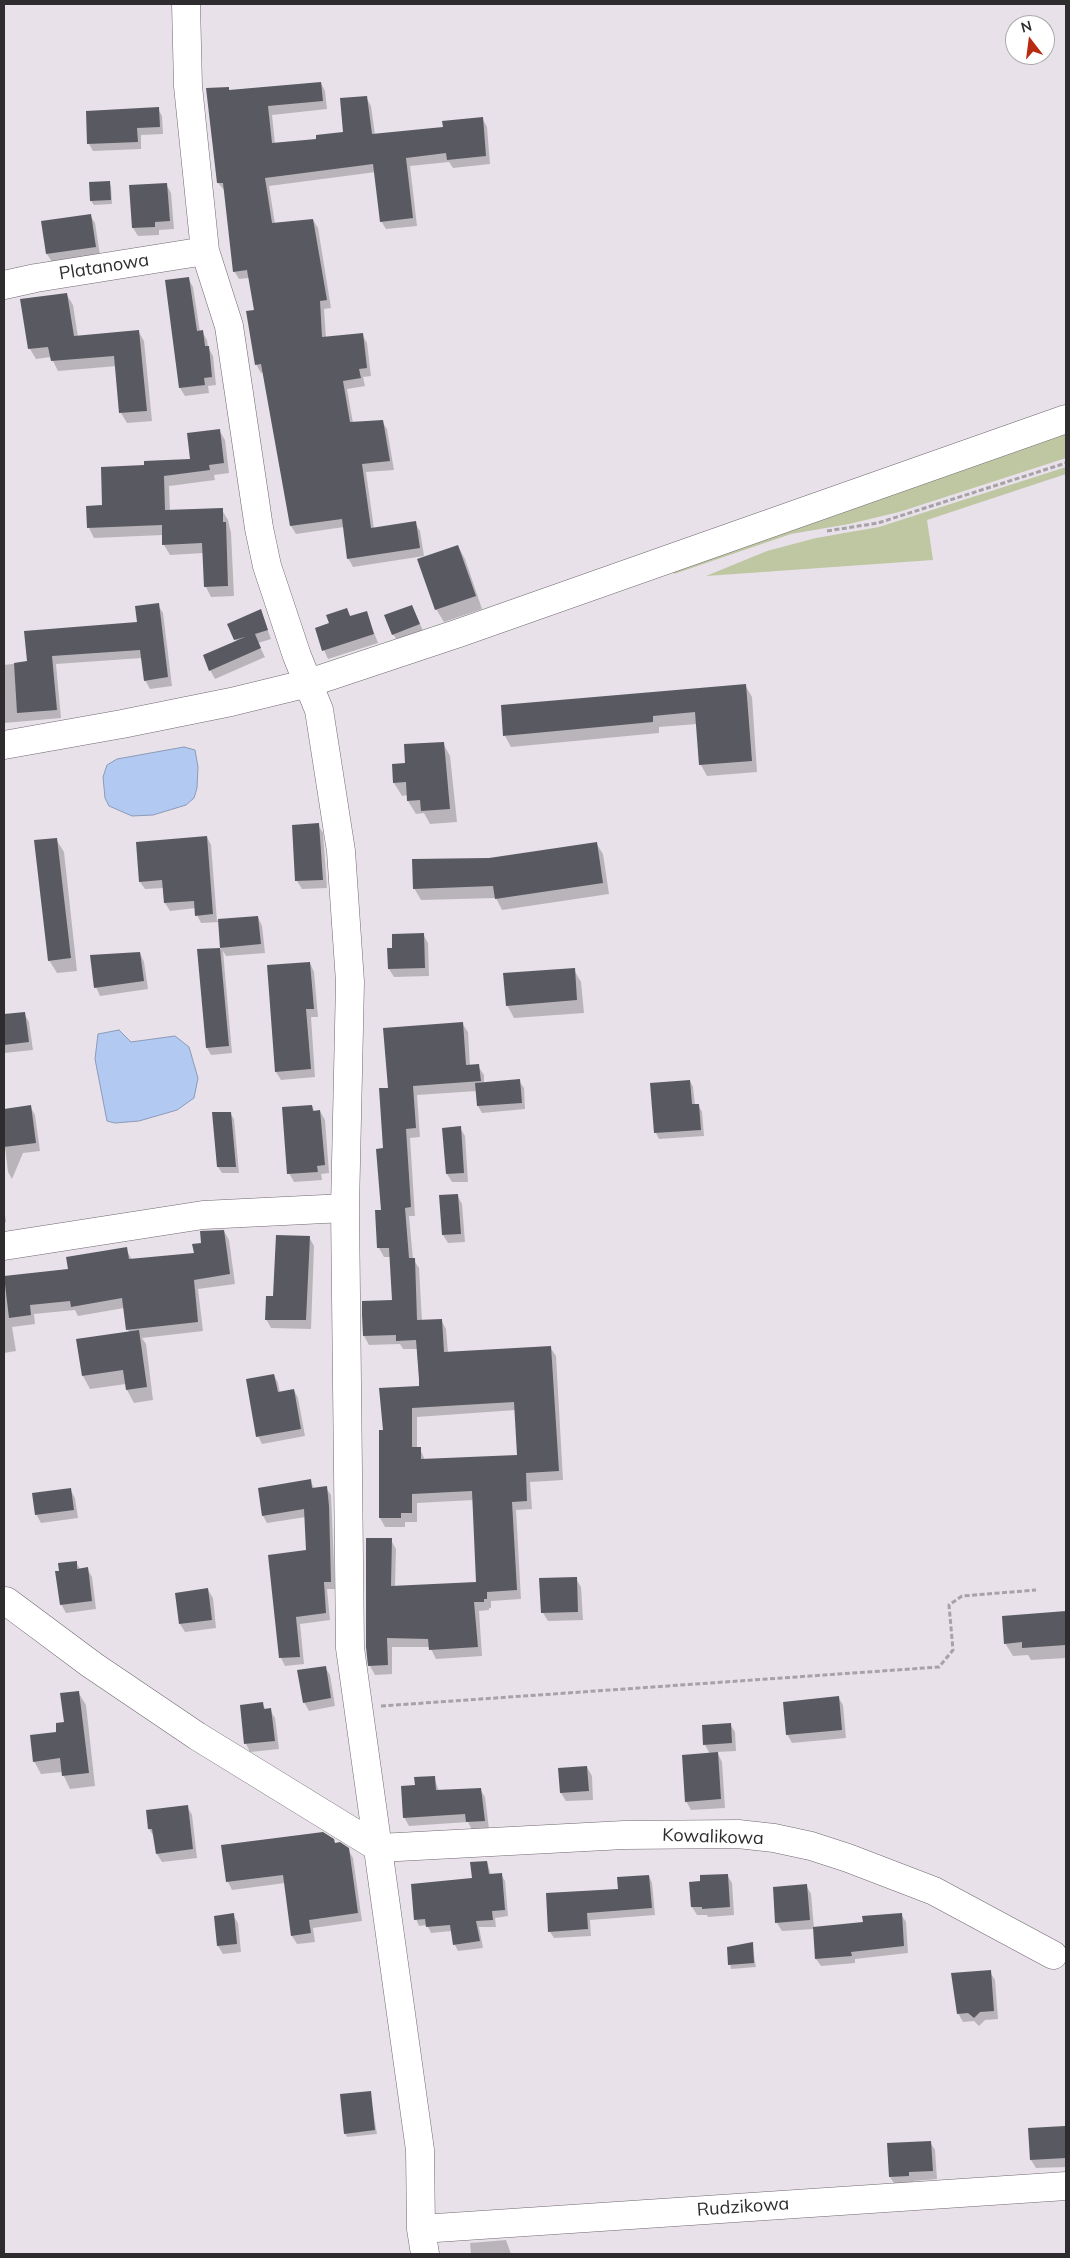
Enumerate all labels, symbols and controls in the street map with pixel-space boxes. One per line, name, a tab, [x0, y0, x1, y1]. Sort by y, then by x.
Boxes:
north arrow	[1005, 15, 1055, 65]
text: N	[1019, 16, 1034, 37]
street label: Platanowa	[57, 249, 151, 285]
street label: Kowalikowa	[662, 1824, 764, 1850]
street label: Rudzikowa	[696, 2193, 790, 2221]

